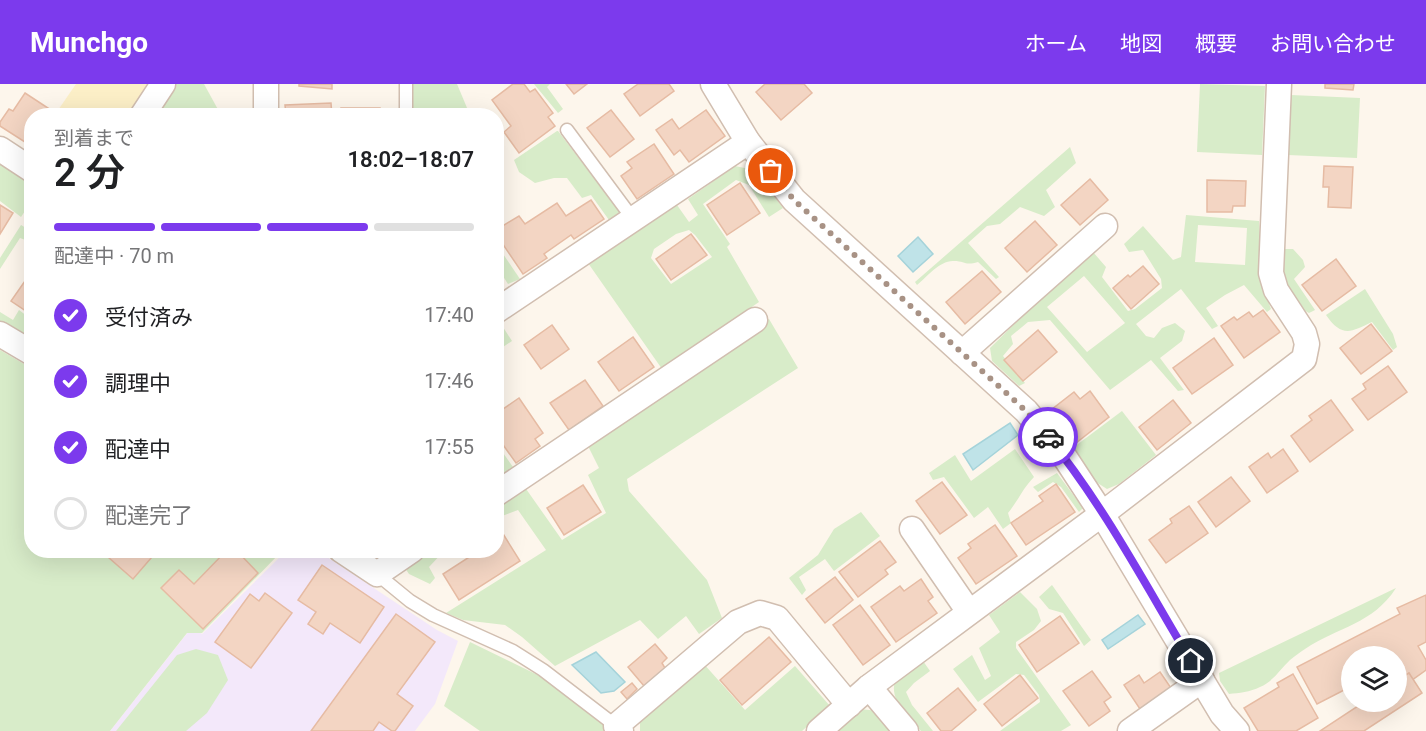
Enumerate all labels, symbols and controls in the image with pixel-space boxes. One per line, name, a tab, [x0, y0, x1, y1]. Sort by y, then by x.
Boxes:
text: Munchgo	[30, 26, 148, 59]
text: ホーム	[1025, 32, 1087, 56]
text: 地図	[1120, 32, 1162, 56]
text: 概要	[1195, 32, 1237, 56]
text: お問い合わせ	[1270, 32, 1396, 56]
text: 到着まで	[54, 126, 134, 150]
pin	[745, 145, 796, 196]
text: 18:02–18:07	[347, 147, 474, 172]
text: 2 分	[54, 150, 125, 196]
icon: bag	[754, 154, 787, 187]
text: 配達中 · 70 m	[54, 244, 174, 268]
icon: check	[54, 299, 87, 332]
text: 17:40	[424, 303, 474, 327]
text: 受付済み	[105, 305, 193, 330]
icon: check	[54, 365, 87, 398]
text: 17:46	[424, 369, 474, 393]
text: 調理中	[105, 371, 171, 396]
courier	[1018, 407, 1078, 467]
icon: car	[1032, 421, 1065, 454]
icon: check	[54, 431, 87, 464]
text: 17:55	[424, 435, 474, 459]
text: 配達中	[105, 437, 171, 462]
text: 配達完了	[105, 503, 193, 528]
pin	[1165, 635, 1216, 686]
icon: home	[1174, 644, 1207, 677]
map controls	[1341, 646, 1407, 712]
button: layers	[1341, 646, 1407, 712]

